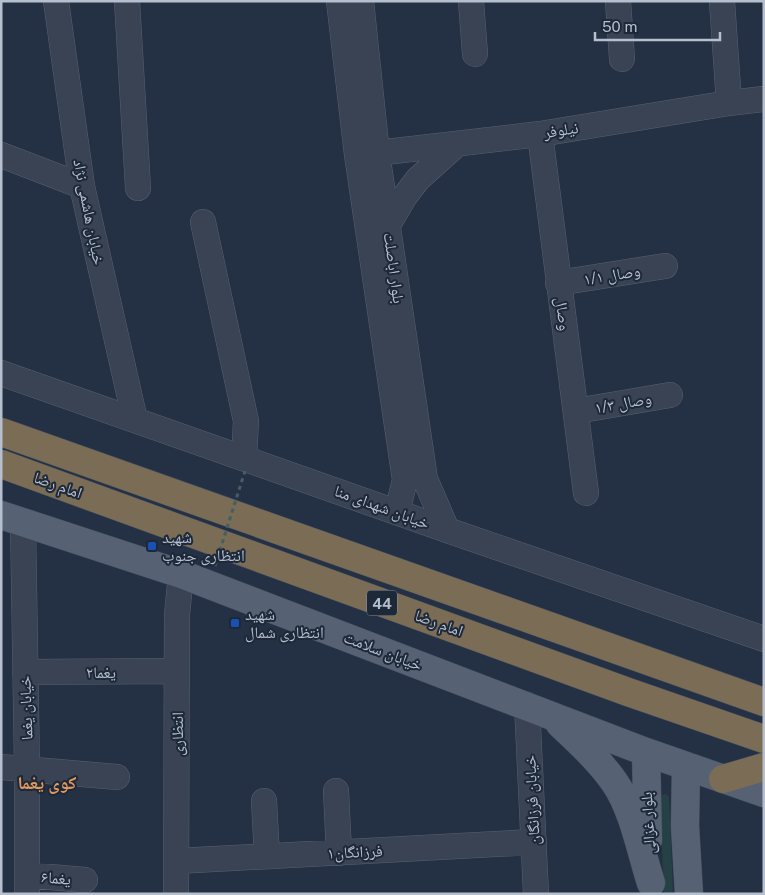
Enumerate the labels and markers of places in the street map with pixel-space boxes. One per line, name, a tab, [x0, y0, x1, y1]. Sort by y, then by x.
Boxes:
place label: شهید انتظاری جنوب	[162, 528, 245, 566]
marker: شهید انتظاری جنوب	[146, 540, 158, 552]
place label: شهید انتظاری شمال	[245, 605, 324, 643]
marker: شهید انتظاری شمال	[229, 617, 241, 629]

